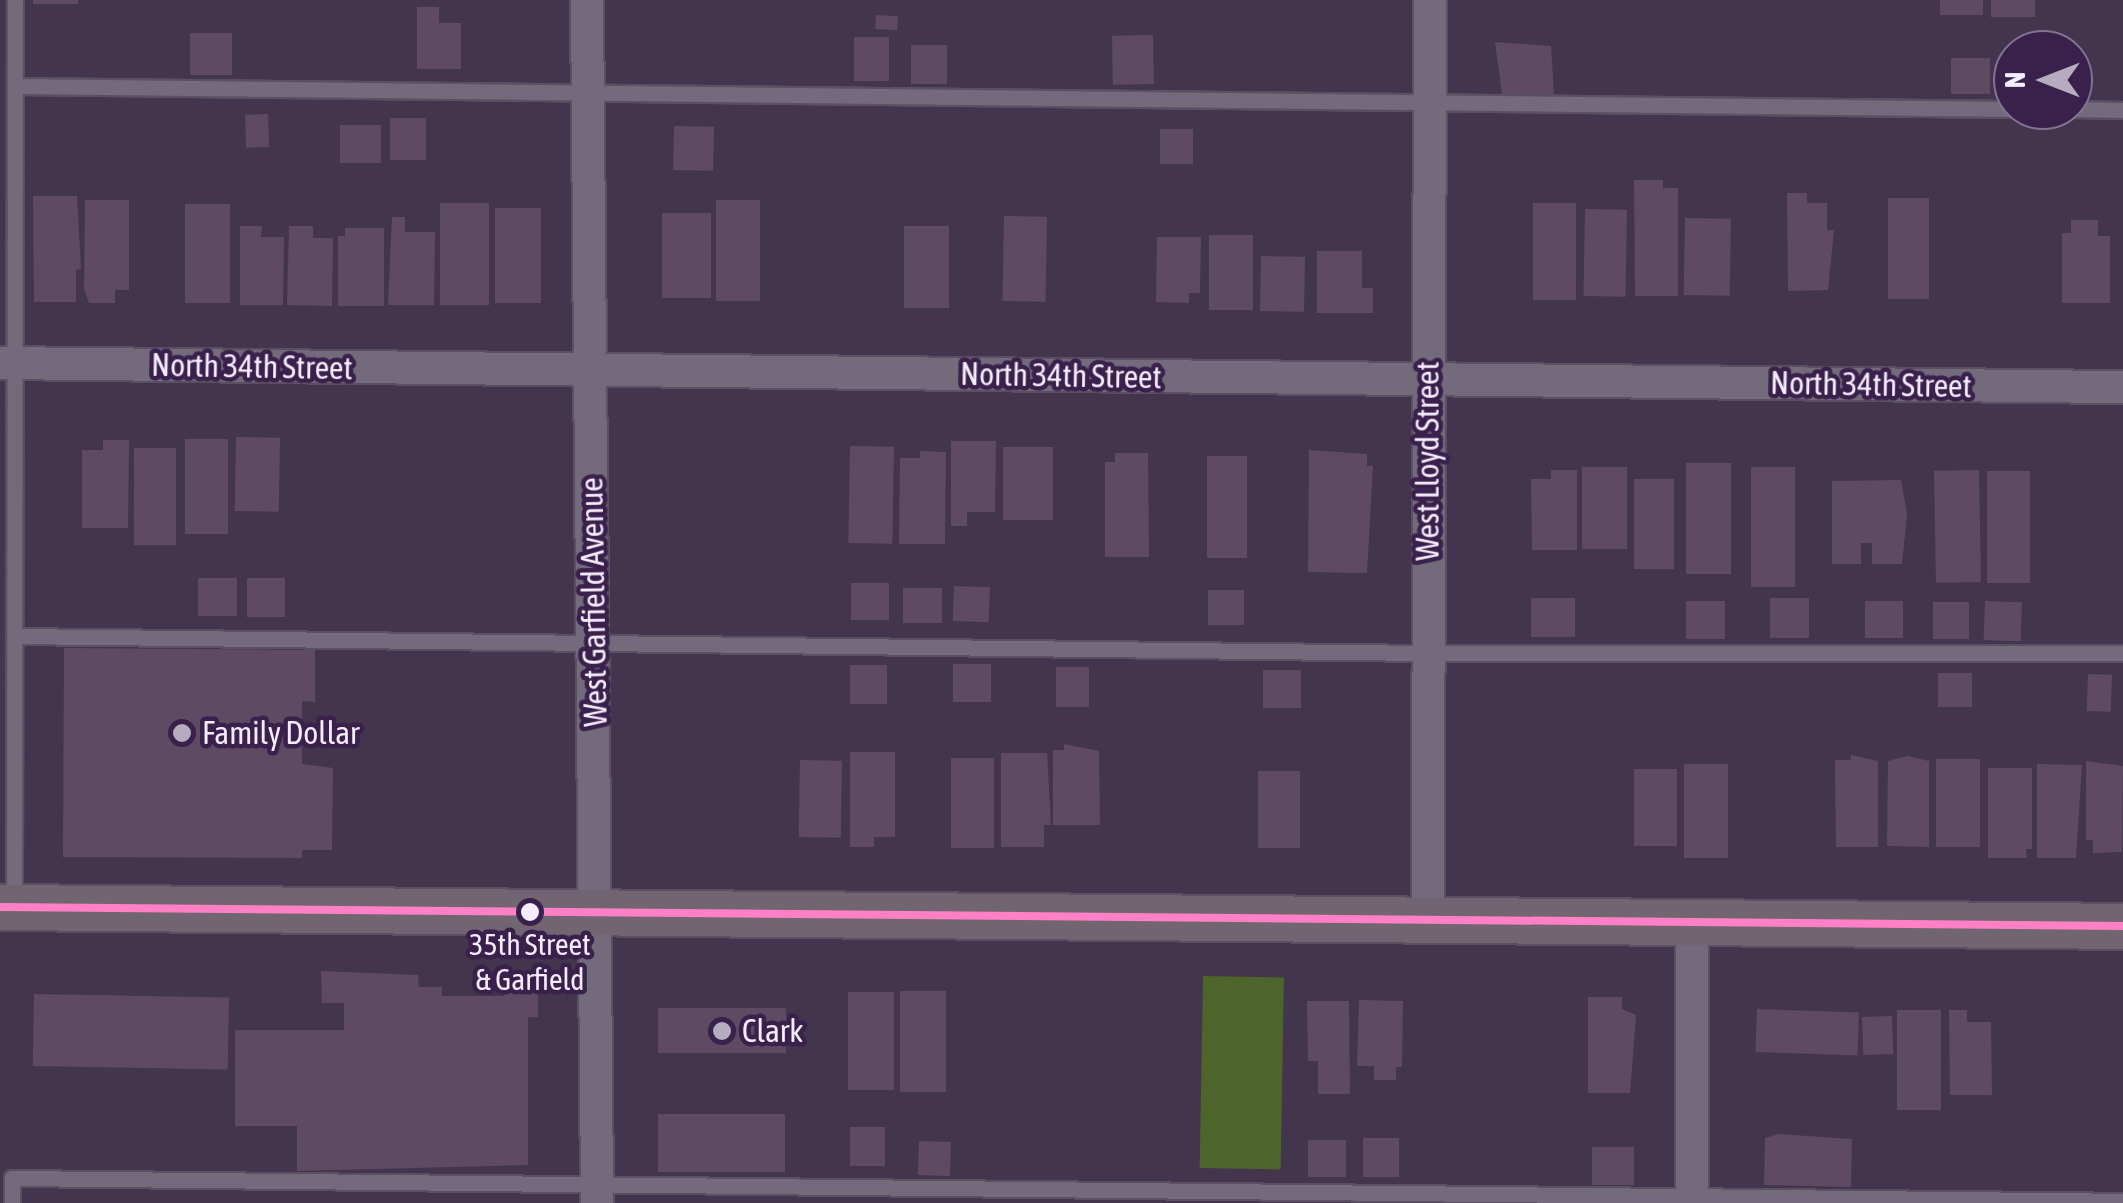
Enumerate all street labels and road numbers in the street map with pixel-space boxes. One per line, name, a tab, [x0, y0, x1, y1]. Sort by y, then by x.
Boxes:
street label: North 34th Street	[151, 346, 353, 388]
street label: North 34th Street	[960, 355, 1162, 397]
street label: West Lloyd Street	[1409, 361, 1447, 561]
street label: North 34th Street	[1770, 364, 1972, 406]
street label: West Garfield Avenue	[573, 477, 615, 727]

